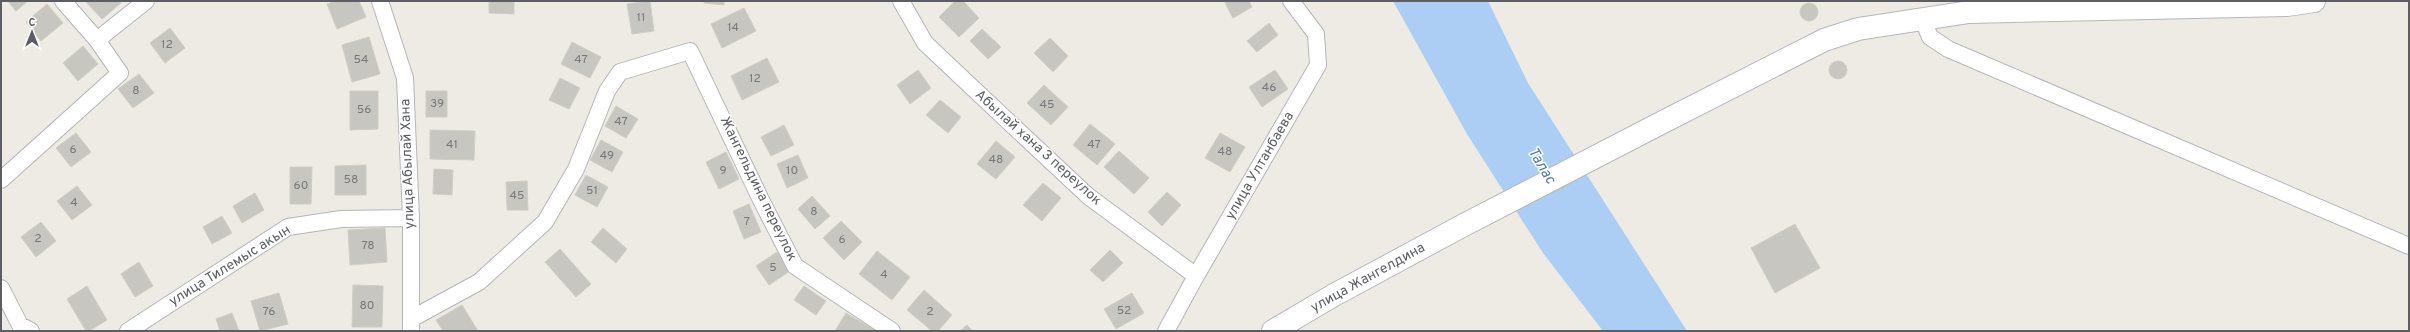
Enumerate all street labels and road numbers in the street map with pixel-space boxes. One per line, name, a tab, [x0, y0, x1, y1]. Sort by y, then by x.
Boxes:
street label: Абылай хана 3 переулок	[971, 87, 1105, 209]
street label: улица Абылай Хана	[397, 99, 419, 229]
street label: улица Ултанбаева	[1222, 109, 1298, 223]
street label: Жангельдина переулок	[716, 114, 800, 264]
street label: улица Тилемыс акын	[166, 222, 294, 310]
street label: улица Жангелдина	[1308, 239, 1428, 317]

